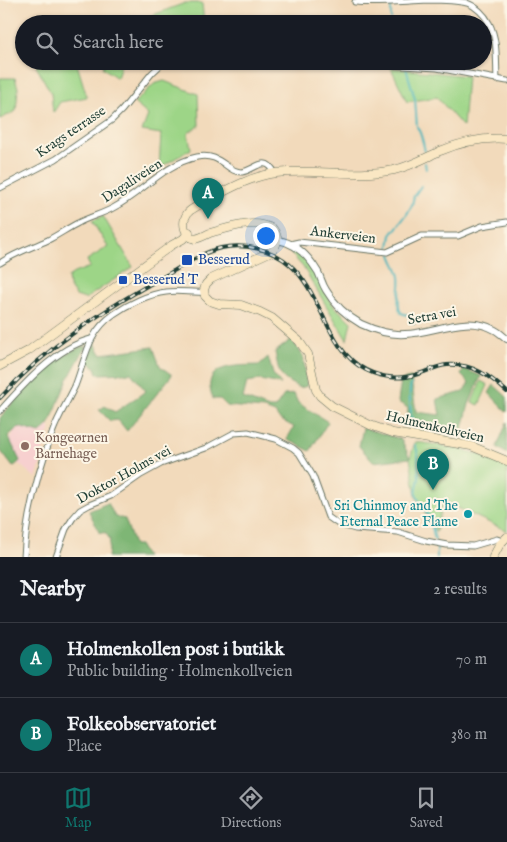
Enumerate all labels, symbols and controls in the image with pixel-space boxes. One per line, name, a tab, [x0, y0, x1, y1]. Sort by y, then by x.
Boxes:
search box	[15, 15, 492, 70]
icon: search	[33, 29, 61, 57]
text: Search here	[73, 31, 164, 55]
street label: Krags terrasse	[33, 102, 110, 162]
street label: Dagaliveien	[98, 154, 166, 207]
pin: A	[192, 178, 224, 219]
street label: Ankerveien	[308, 222, 377, 248]
your location	[253, 223, 279, 249]
place label: Besserud	[198, 251, 250, 269]
marker: Besserud	[180, 253, 194, 267]
place label: Besserud T	[133, 271, 199, 289]
marker: Besserud T	[117, 274, 129, 286]
street label: Setra vei	[406, 303, 458, 329]
street label: Holmenkollveien	[384, 407, 486, 447]
place label: Kongeørnen Barnehage	[35, 429, 109, 463]
marker: Kongeørnen Barnehage	[19, 440, 31, 452]
street label: Doktor Holms vei	[74, 442, 174, 508]
pin: B	[417, 449, 449, 490]
place label: Sri Chinmoy and The Eternal Peace Flame	[334, 497, 459, 531]
marker: Sri Chinmoy and The Eternal Peace Flame	[462, 508, 474, 520]
text: Nearby	[20, 576, 85, 603]
text: 2 results	[433, 580, 487, 600]
text: Holmenkollen post i butikk	[67, 638, 284, 662]
text: A	[31, 650, 41, 670]
text: 70 m	[456, 650, 487, 670]
text: Public building · Holmenkollveien	[67, 662, 292, 682]
text: Folkeobservatoriet	[67, 713, 216, 737]
text: B	[31, 725, 41, 745]
text: 380 m	[451, 725, 487, 745]
text: Place	[67, 737, 102, 757]
tab: Map	[64, 784, 92, 832]
tab: Directions	[220, 784, 281, 832]
tab: Saved	[410, 784, 443, 832]

